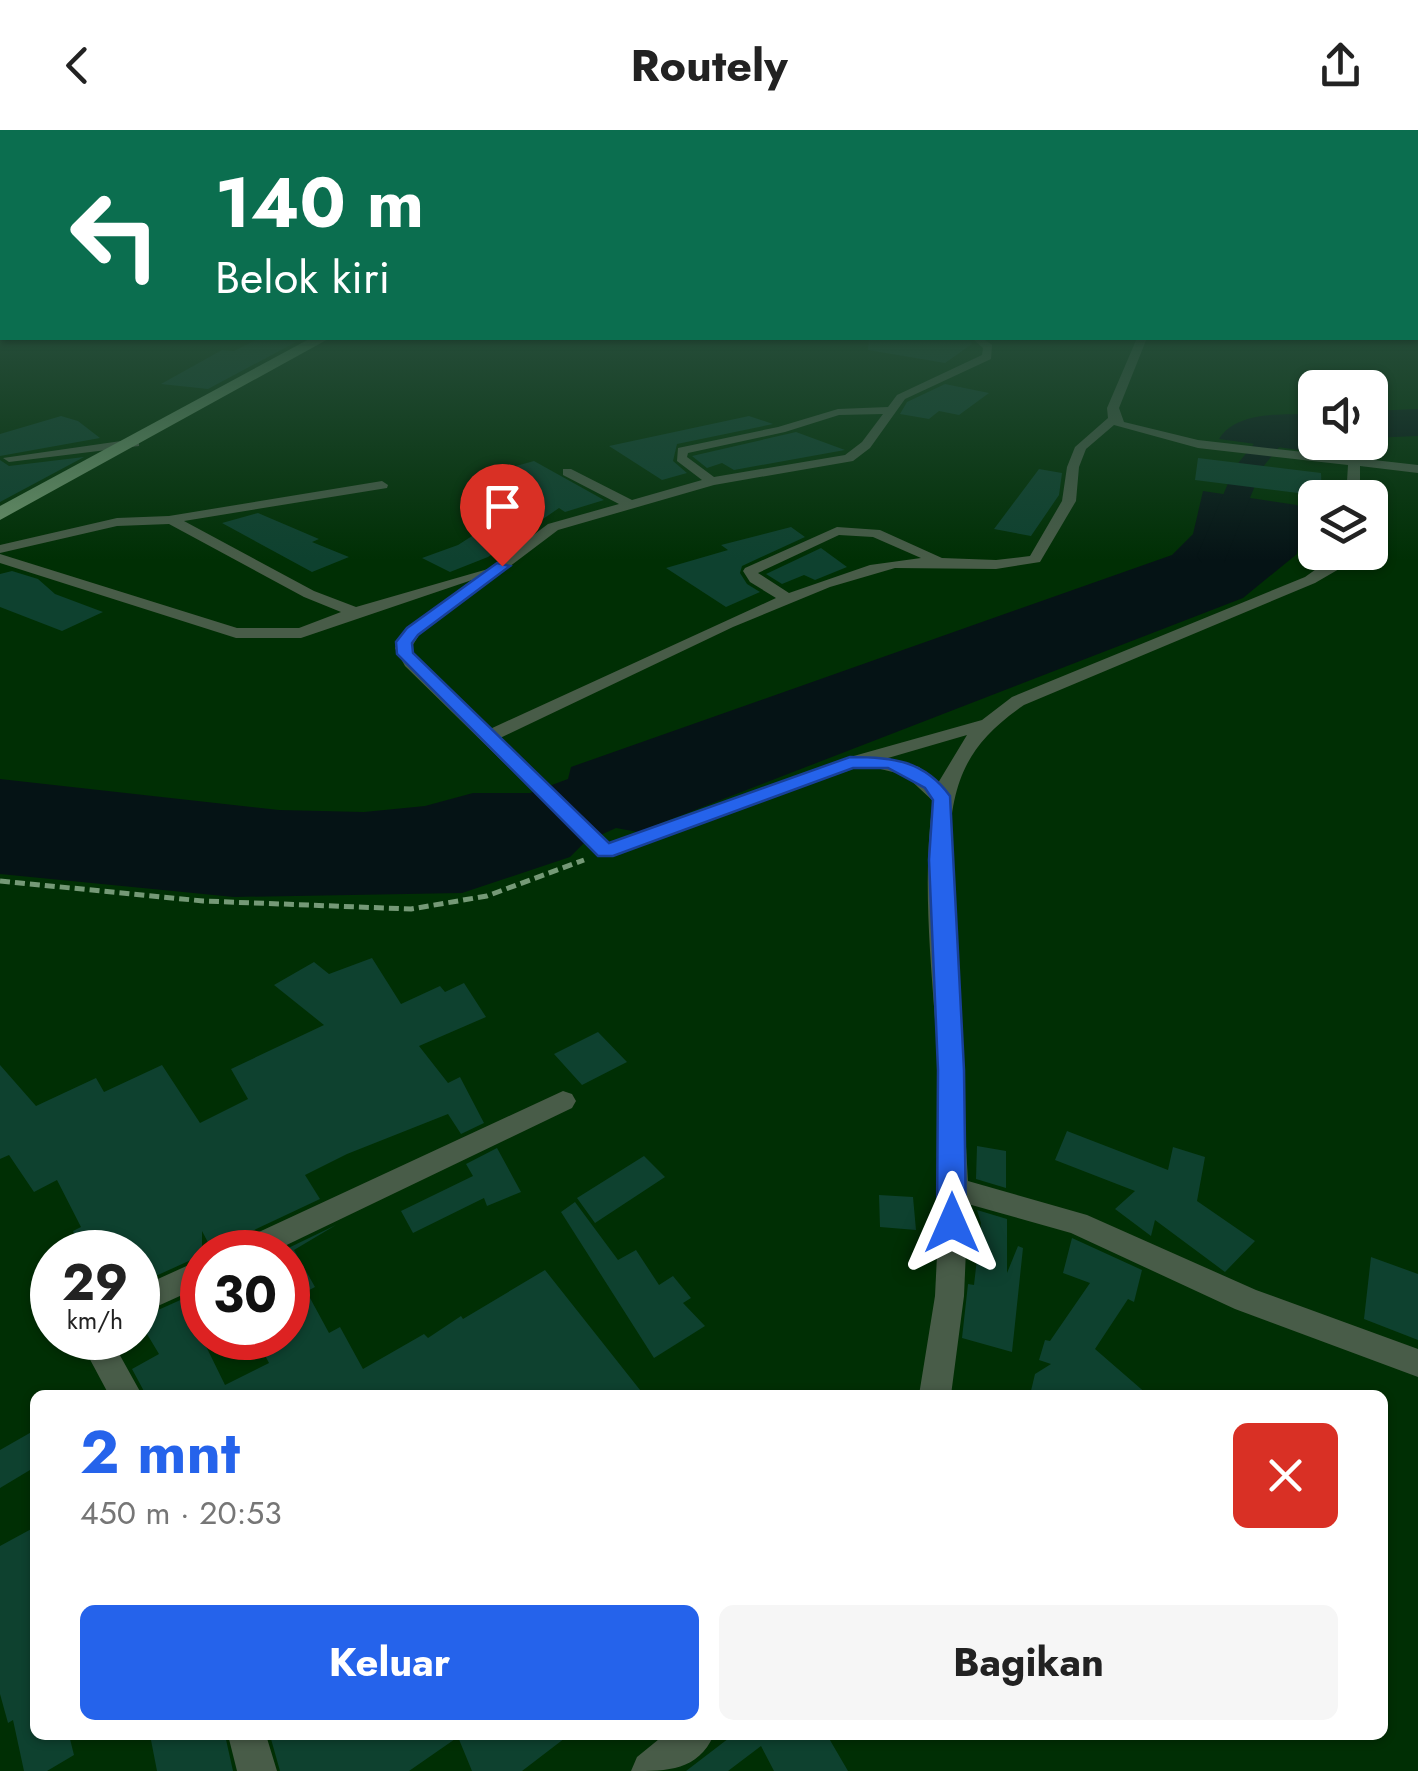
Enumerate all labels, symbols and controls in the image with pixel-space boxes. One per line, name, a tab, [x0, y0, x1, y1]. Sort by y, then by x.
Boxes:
text: Routely	[630, 33, 788, 98]
icon: back	[50, 38, 105, 93]
icon: share	[1313, 38, 1368, 93]
text: 140 m	[215, 152, 424, 253]
icon: left	[50, 170, 180, 300]
text: Belok kiri	[215, 245, 390, 310]
map controls	[1298, 370, 1388, 570]
button: sound	[1298, 370, 1388, 460]
pin	[460, 464, 545, 567]
icon: arrive	[475, 479, 530, 534]
button: layers	[1298, 480, 1388, 570]
position arrow	[900, 1171, 1004, 1275]
speed limit sign: 30	[180, 1230, 310, 1360]
text: 29	[62, 1246, 128, 1319]
text: km/h	[67, 1302, 123, 1338]
text: 2 mnt	[80, 1409, 240, 1496]
button: close	[1233, 1423, 1338, 1528]
text: 450 m · 20:53	[80, 1490, 282, 1536]
button: Keluar	[80, 1605, 699, 1720]
button: Bagikan	[719, 1605, 1338, 1720]

